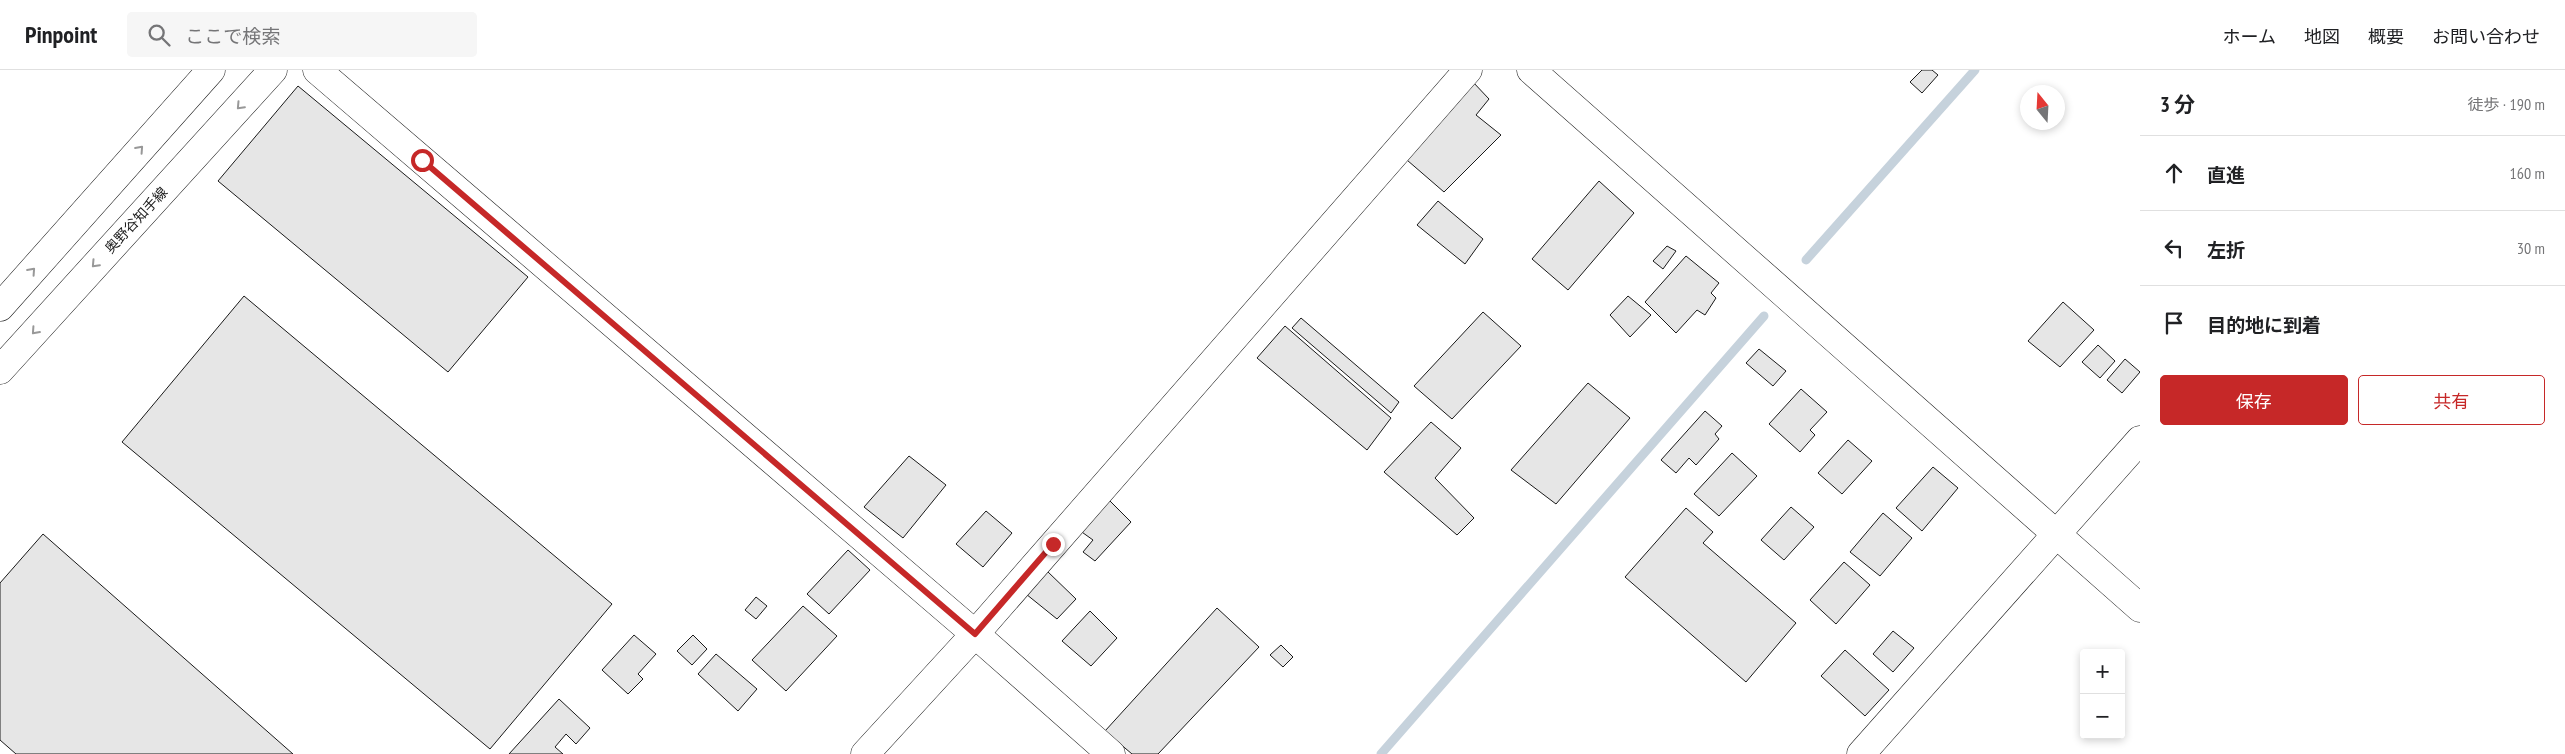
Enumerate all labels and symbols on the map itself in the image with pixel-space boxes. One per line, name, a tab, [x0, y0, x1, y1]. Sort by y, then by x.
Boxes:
north arrow	[2020, 85, 2065, 130]
one-way arrow	[237, 100, 246, 109]
one-way arrow	[135, 146, 144, 155]
route start	[411, 149, 434, 172]
street label: 奥野谷知手線	[101, 183, 171, 257]
one-way arrow	[92, 259, 101, 268]
one-way arrow	[27, 267, 36, 276]
one-way arrow	[32, 326, 41, 335]
route end	[1042, 533, 1065, 556]

